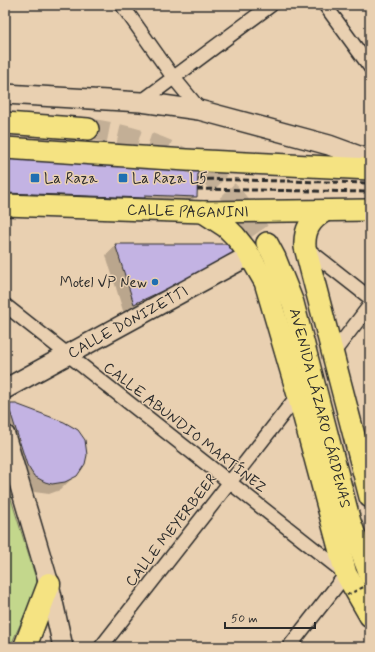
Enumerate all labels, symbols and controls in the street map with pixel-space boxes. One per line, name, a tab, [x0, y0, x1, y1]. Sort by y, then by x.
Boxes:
place label: La Raza	[44, 169, 98, 189]
place label: La Raza L5	[132, 169, 208, 189]
marker: La Raza	[29, 172, 41, 184]
marker: La Raza L5	[117, 172, 129, 184]
street label: CALLE PAGANINI	[127, 200, 249, 223]
place label: Motel VP New	[60, 273, 147, 293]
marker: Motel VP New	[150, 277, 160, 287]
street label: CALLE DONIZETTI	[65, 282, 192, 364]
street label: AVENIDA LÁZARO CÁRDENAS	[284, 306, 355, 510]
street label: CALLE ABUNDIO MARTÍNEZ	[99, 357, 271, 498]
street label: CALLE MEYERBEER	[121, 470, 222, 591]
scale bar	[225, 604, 315, 630]
text: 50 m	[231, 611, 258, 627]

